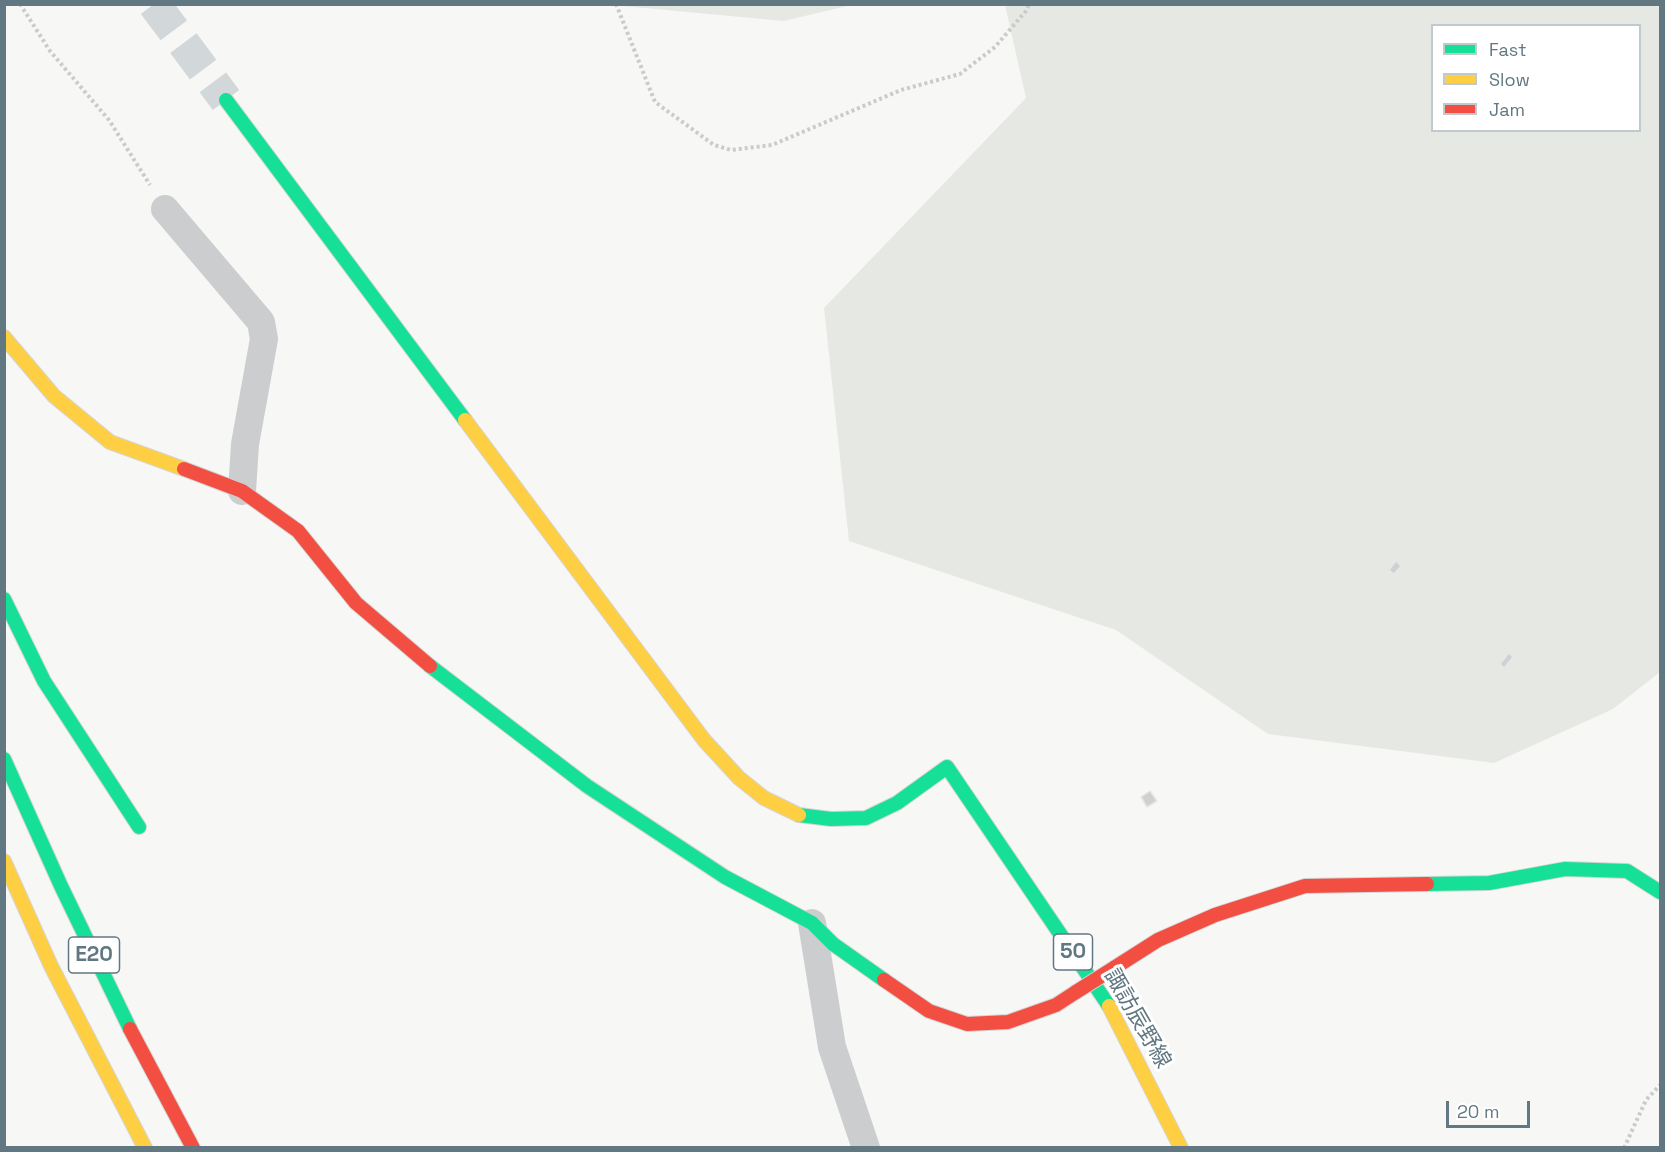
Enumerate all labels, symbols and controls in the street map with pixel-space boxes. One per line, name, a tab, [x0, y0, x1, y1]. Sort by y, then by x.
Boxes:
legend	[1431, 24, 1641, 132]
text: Fast	[1489, 38, 1526, 61]
text: Slow	[1489, 68, 1530, 91]
text: Jam	[1489, 98, 1525, 121]
road number: 50	[1054, 934, 1092, 970]
road number: E20	[68, 937, 119, 973]
street label: 諏訪辰野線	[1098, 965, 1176, 1073]
scale bar	[1449, 1089, 1533, 1127]
text: 20 m	[1457, 1100, 1500, 1123]

